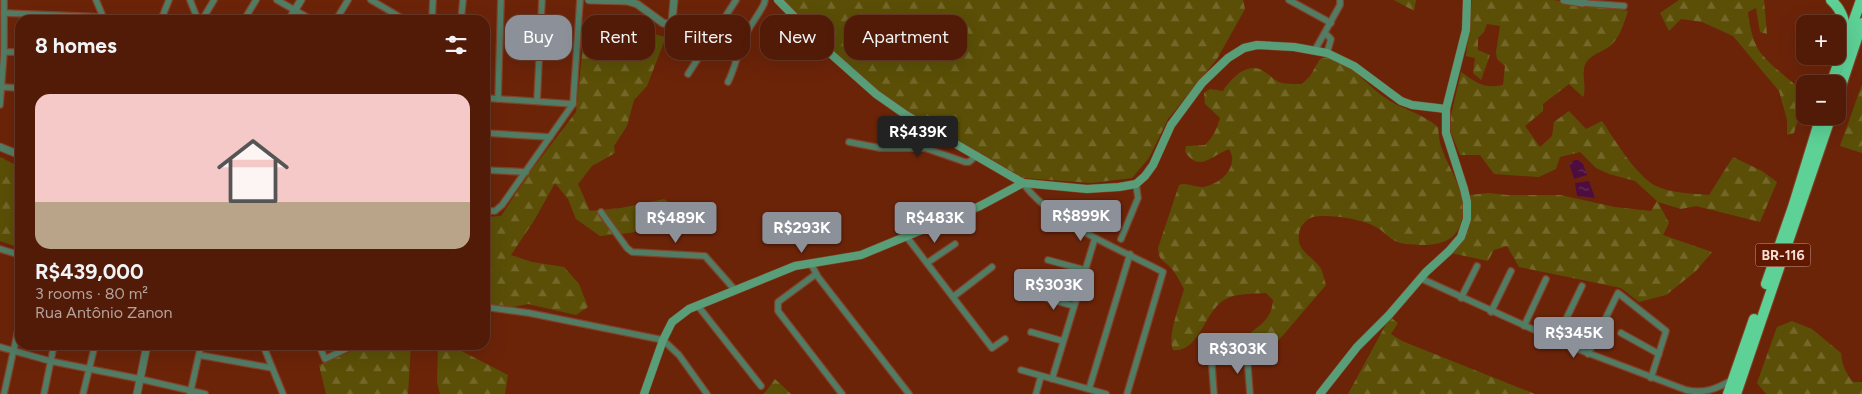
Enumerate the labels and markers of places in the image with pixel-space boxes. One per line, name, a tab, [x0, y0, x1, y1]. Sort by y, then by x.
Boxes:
pin: R$439K	[877, 116, 959, 158]
pin: R$899K	[1040, 200, 1122, 242]
pin: R$489K	[635, 202, 717, 244]
pin: R$483K	[894, 202, 976, 244]
pin: R$293K	[761, 212, 843, 254]
pin: R$303K	[1013, 268, 1095, 311]
pin: R$345K	[1533, 316, 1615, 359]
pin: R$303K	[1197, 332, 1279, 375]

